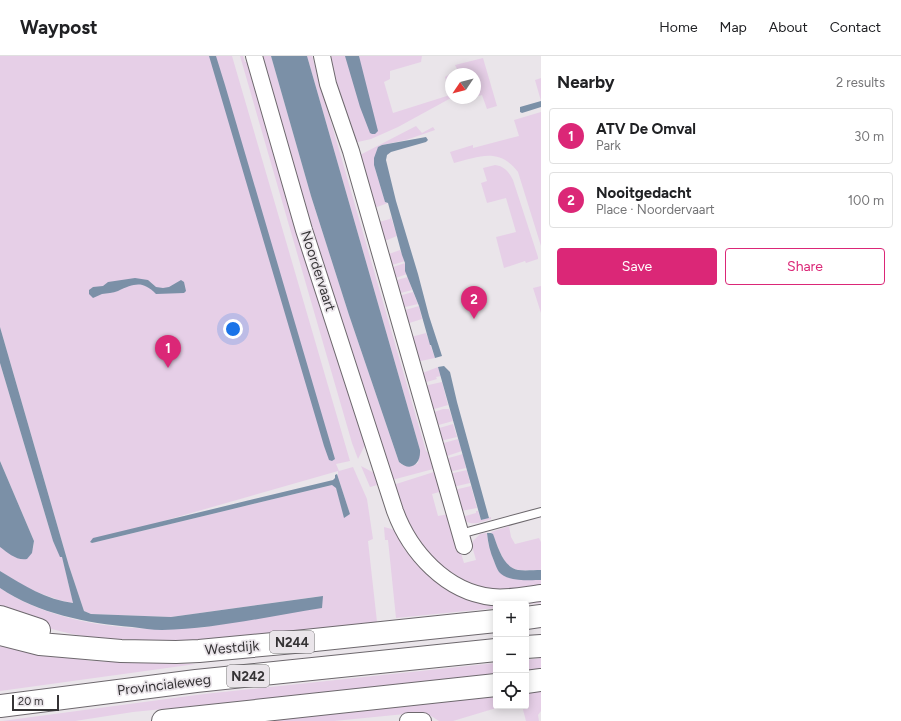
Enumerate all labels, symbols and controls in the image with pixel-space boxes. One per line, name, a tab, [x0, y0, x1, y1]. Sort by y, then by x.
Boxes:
text: Waypost	[20, 16, 98, 39]
text: Home	[659, 19, 698, 36]
text: Map	[720, 19, 747, 36]
text: About	[769, 19, 808, 36]
text: Contact	[830, 19, 881, 36]
north arrow	[445, 68, 481, 104]
text: Nearby	[557, 72, 615, 92]
text: 2 results	[836, 75, 885, 90]
text: ATV De Omval	[596, 120, 696, 138]
text: 1	[568, 129, 574, 144]
text: 30 m	[854, 129, 884, 144]
text: Park	[596, 138, 621, 153]
text: Nooitgedacht	[596, 184, 692, 202]
text: 2	[567, 193, 575, 208]
text: 100 m	[848, 193, 884, 208]
text: Place · Noordervaart	[596, 202, 715, 217]
street label: Noordervaart	[297, 229, 339, 313]
button: Save	[557, 248, 717, 285]
button: Share	[725, 248, 885, 285]
pin: 2	[461, 286, 487, 319]
your location	[223, 319, 243, 339]
pin: 1	[155, 335, 181, 368]
map controls	[493, 601, 529, 709]
button: +	[493, 601, 529, 637]
road number: N244	[270, 631, 314, 653]
street label: Westdijk	[204, 637, 260, 659]
button: −	[493, 637, 529, 673]
road number: N242	[227, 665, 269, 687]
street label: Provincialeweg	[116, 671, 212, 699]
button: locate	[493, 673, 529, 709]
scale bar	[12, 693, 59, 712]
text: 20 m	[18, 695, 43, 708]

